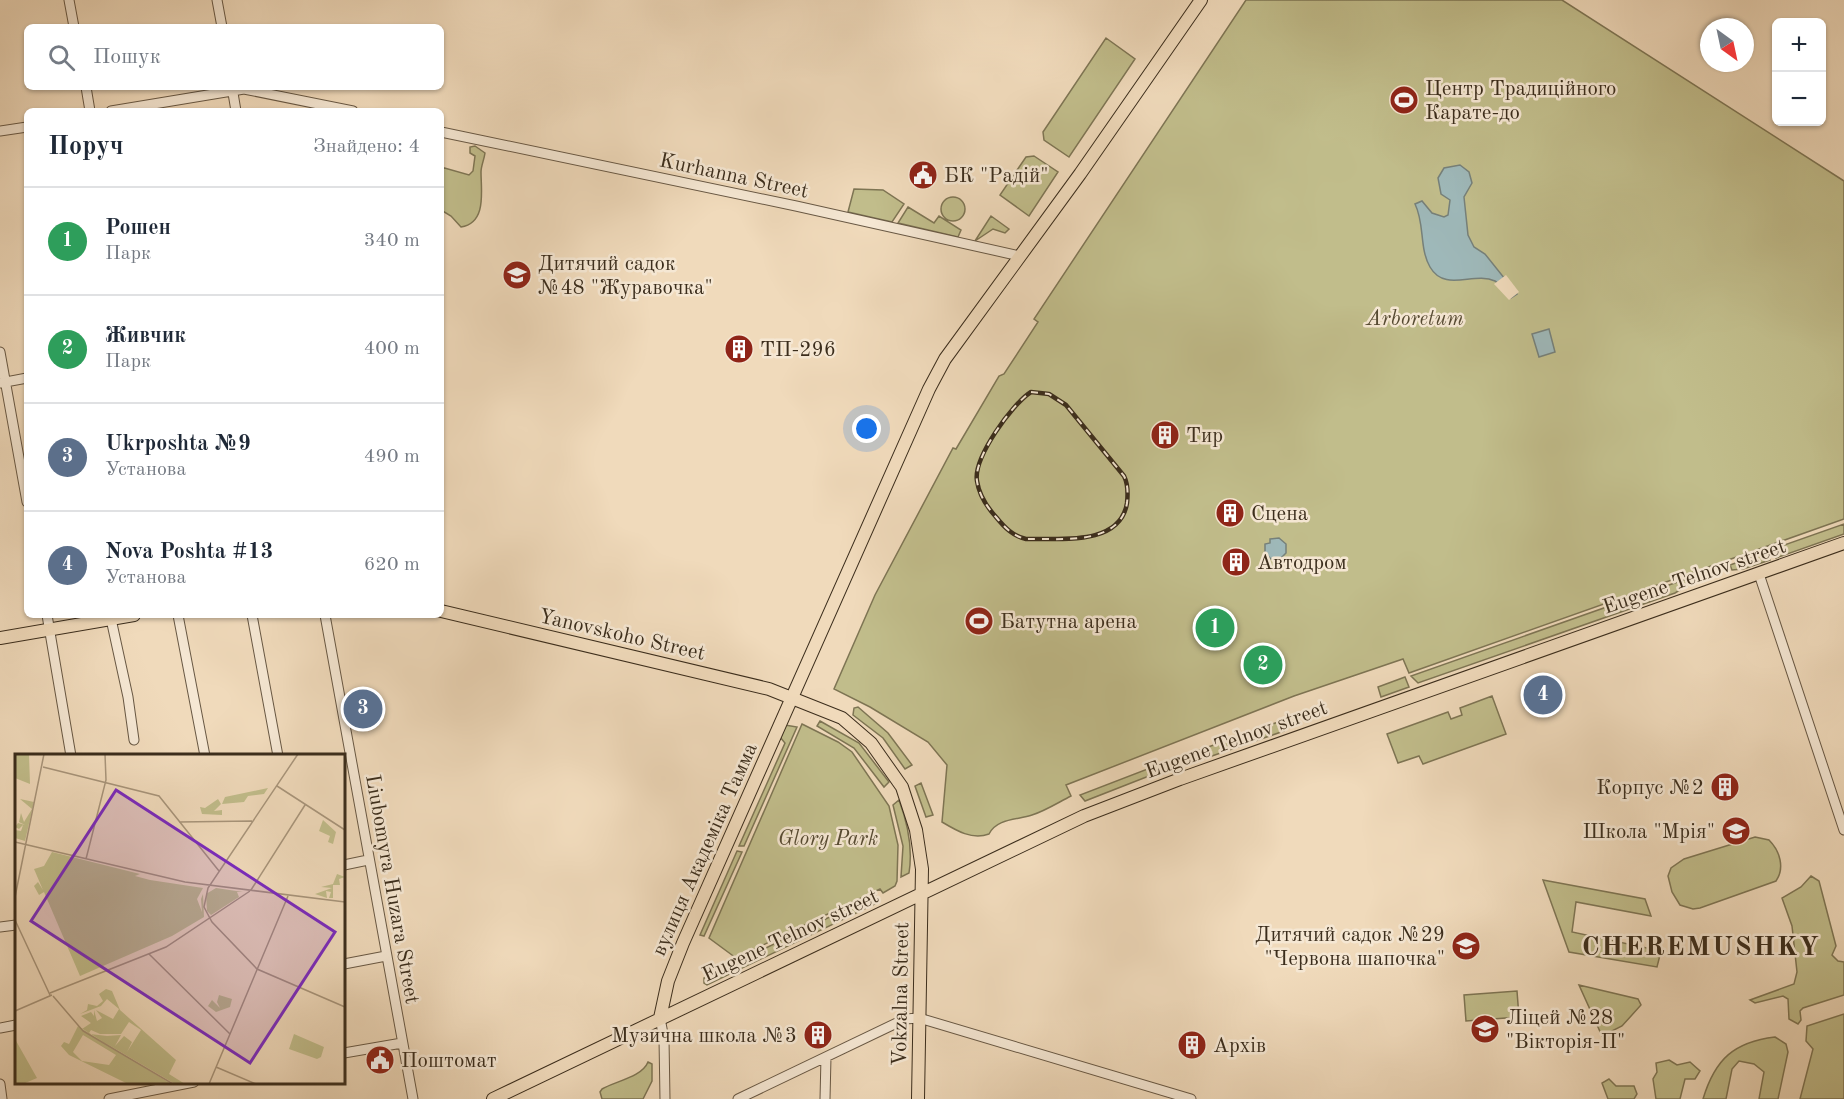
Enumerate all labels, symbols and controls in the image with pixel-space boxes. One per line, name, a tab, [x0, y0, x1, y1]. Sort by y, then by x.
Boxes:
north arrow	[1700, 18, 1754, 72]
map controls	[1772, 18, 1826, 126]
button: +	[1772, 18, 1826, 72]
search box	[24, 24, 444, 90]
icon: search	[45, 41, 78, 74]
text: Пошук	[93, 46, 161, 68]
button: −	[1772, 72, 1826, 126]
place label: Центр Традиційного Карате-до	[1425, 79, 1616, 124]
sports icon: Центр Традиційного Карате-до	[1388, 84, 1420, 116]
text: Поруч	[48, 134, 124, 160]
text: Знайдено: 4	[313, 137, 420, 157]
street label: Kurhanna Street	[657, 150, 810, 203]
public building icon: БК "Радій"	[907, 159, 939, 191]
place label: БК "Радій"	[944, 166, 1049, 187]
text: Рошен	[105, 217, 171, 239]
text: 1	[62, 231, 73, 251]
text: 340 m	[364, 231, 420, 251]
text: Парк	[105, 244, 151, 264]
place label: Дитячий садок №48 "Журавочка"	[538, 254, 713, 299]
school or university icon: Дитячий садок №48 "Журавочка"	[501, 259, 533, 291]
park label: Arboretum	[1365, 309, 1464, 330]
text: Живчик	[105, 325, 186, 347]
building icon: ТП-296	[723, 333, 755, 365]
text: 2	[62, 339, 73, 359]
text: 400 m	[364, 339, 420, 359]
place label: ТП-296	[760, 340, 836, 361]
text: Парк	[105, 352, 151, 372]
your location	[852, 414, 881, 443]
building icon: Тир	[1149, 419, 1181, 451]
place label: Тир	[1186, 426, 1223, 447]
text: Ukrposhta №9	[105, 433, 251, 455]
text: 3	[62, 447, 73, 467]
text: 490 m	[364, 447, 420, 467]
text: Установа	[105, 460, 186, 480]
building icon: Сцена	[1214, 497, 1246, 529]
place label: Сцена	[1251, 504, 1308, 525]
street label: Eugene Telnov street	[1600, 536, 1789, 619]
text: Nova Poshta #13	[105, 541, 273, 563]
building icon: Автодром	[1220, 546, 1252, 578]
place label: Автодром	[1257, 553, 1347, 574]
text: 4	[62, 555, 73, 575]
text: 620 m	[364, 555, 420, 575]
text: Установа	[105, 568, 186, 588]
sports icon: Батутна арена	[963, 605, 995, 637]
street label: Yanovskoho Street	[536, 606, 707, 665]
pin: 1	[1196, 606, 1234, 650]
place label: Батутна арена	[1000, 612, 1137, 633]
pin: 2	[1244, 642, 1282, 688]
pin: 4	[1524, 672, 1562, 718]
pin: 3	[344, 686, 382, 732]
street label: Eugene Telnov street	[1143, 698, 1330, 783]
street label: вулиця Академіка Тамма	[649, 740, 762, 959]
inset map	[15, 754, 345, 1084]
building icon: Корпус №2	[1709, 771, 1741, 803]
street label: Liubomyra Huzara Street	[361, 773, 422, 1006]
place label: Корпус №2	[1596, 778, 1704, 799]
school or university icon: Школа "Мрія"	[1720, 815, 1752, 847]
place label: Школа "Мрія"	[1582, 822, 1715, 843]
park label: Glory Park	[778, 829, 878, 850]
street label: Eugene Telnov street	[699, 886, 882, 986]
street label: Vokzalna Street	[890, 922, 913, 1066]
place label: Дитячий садок №29 "Червона шапочка"	[1255, 925, 1445, 970]
school or university icon: Дитячий садок №29 "Червона шапочка"	[1450, 930, 1482, 962]
district label: CHEREMUSHKY	[1582, 934, 1820, 961]
place label: Ліцей №28 "Вікторія-П"	[1506, 1008, 1625, 1053]
school or university icon: Ліцей №28 "Вікторія-П"	[1469, 1013, 1501, 1045]
building icon: Музична школа №3	[802, 1019, 834, 1051]
place label: Музична школа №3	[611, 1026, 797, 1047]
building icon: Архів	[1176, 1029, 1208, 1061]
place label: Архів	[1213, 1036, 1266, 1057]
public building icon: Поштомат	[364, 1044, 396, 1076]
place label: Поштомат	[401, 1051, 497, 1072]

